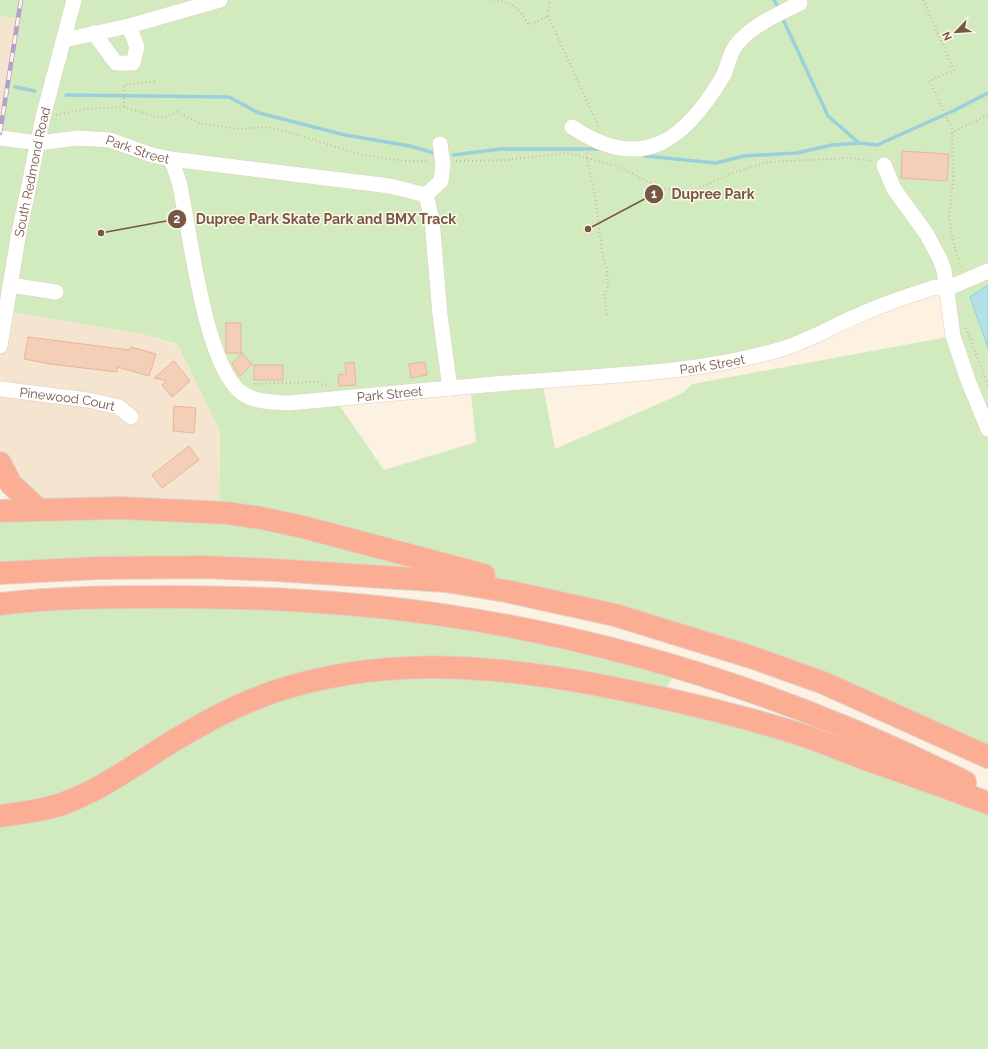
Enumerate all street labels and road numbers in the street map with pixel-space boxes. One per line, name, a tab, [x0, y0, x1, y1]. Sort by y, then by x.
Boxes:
street label: South Redmond Road	[11, 105, 53, 238]
street label: Park Street	[104, 132, 171, 166]
street label: Park Street	[679, 351, 747, 377]
street label: Park Street	[356, 383, 424, 404]
street label: Pinewood Court	[19, 384, 117, 414]

